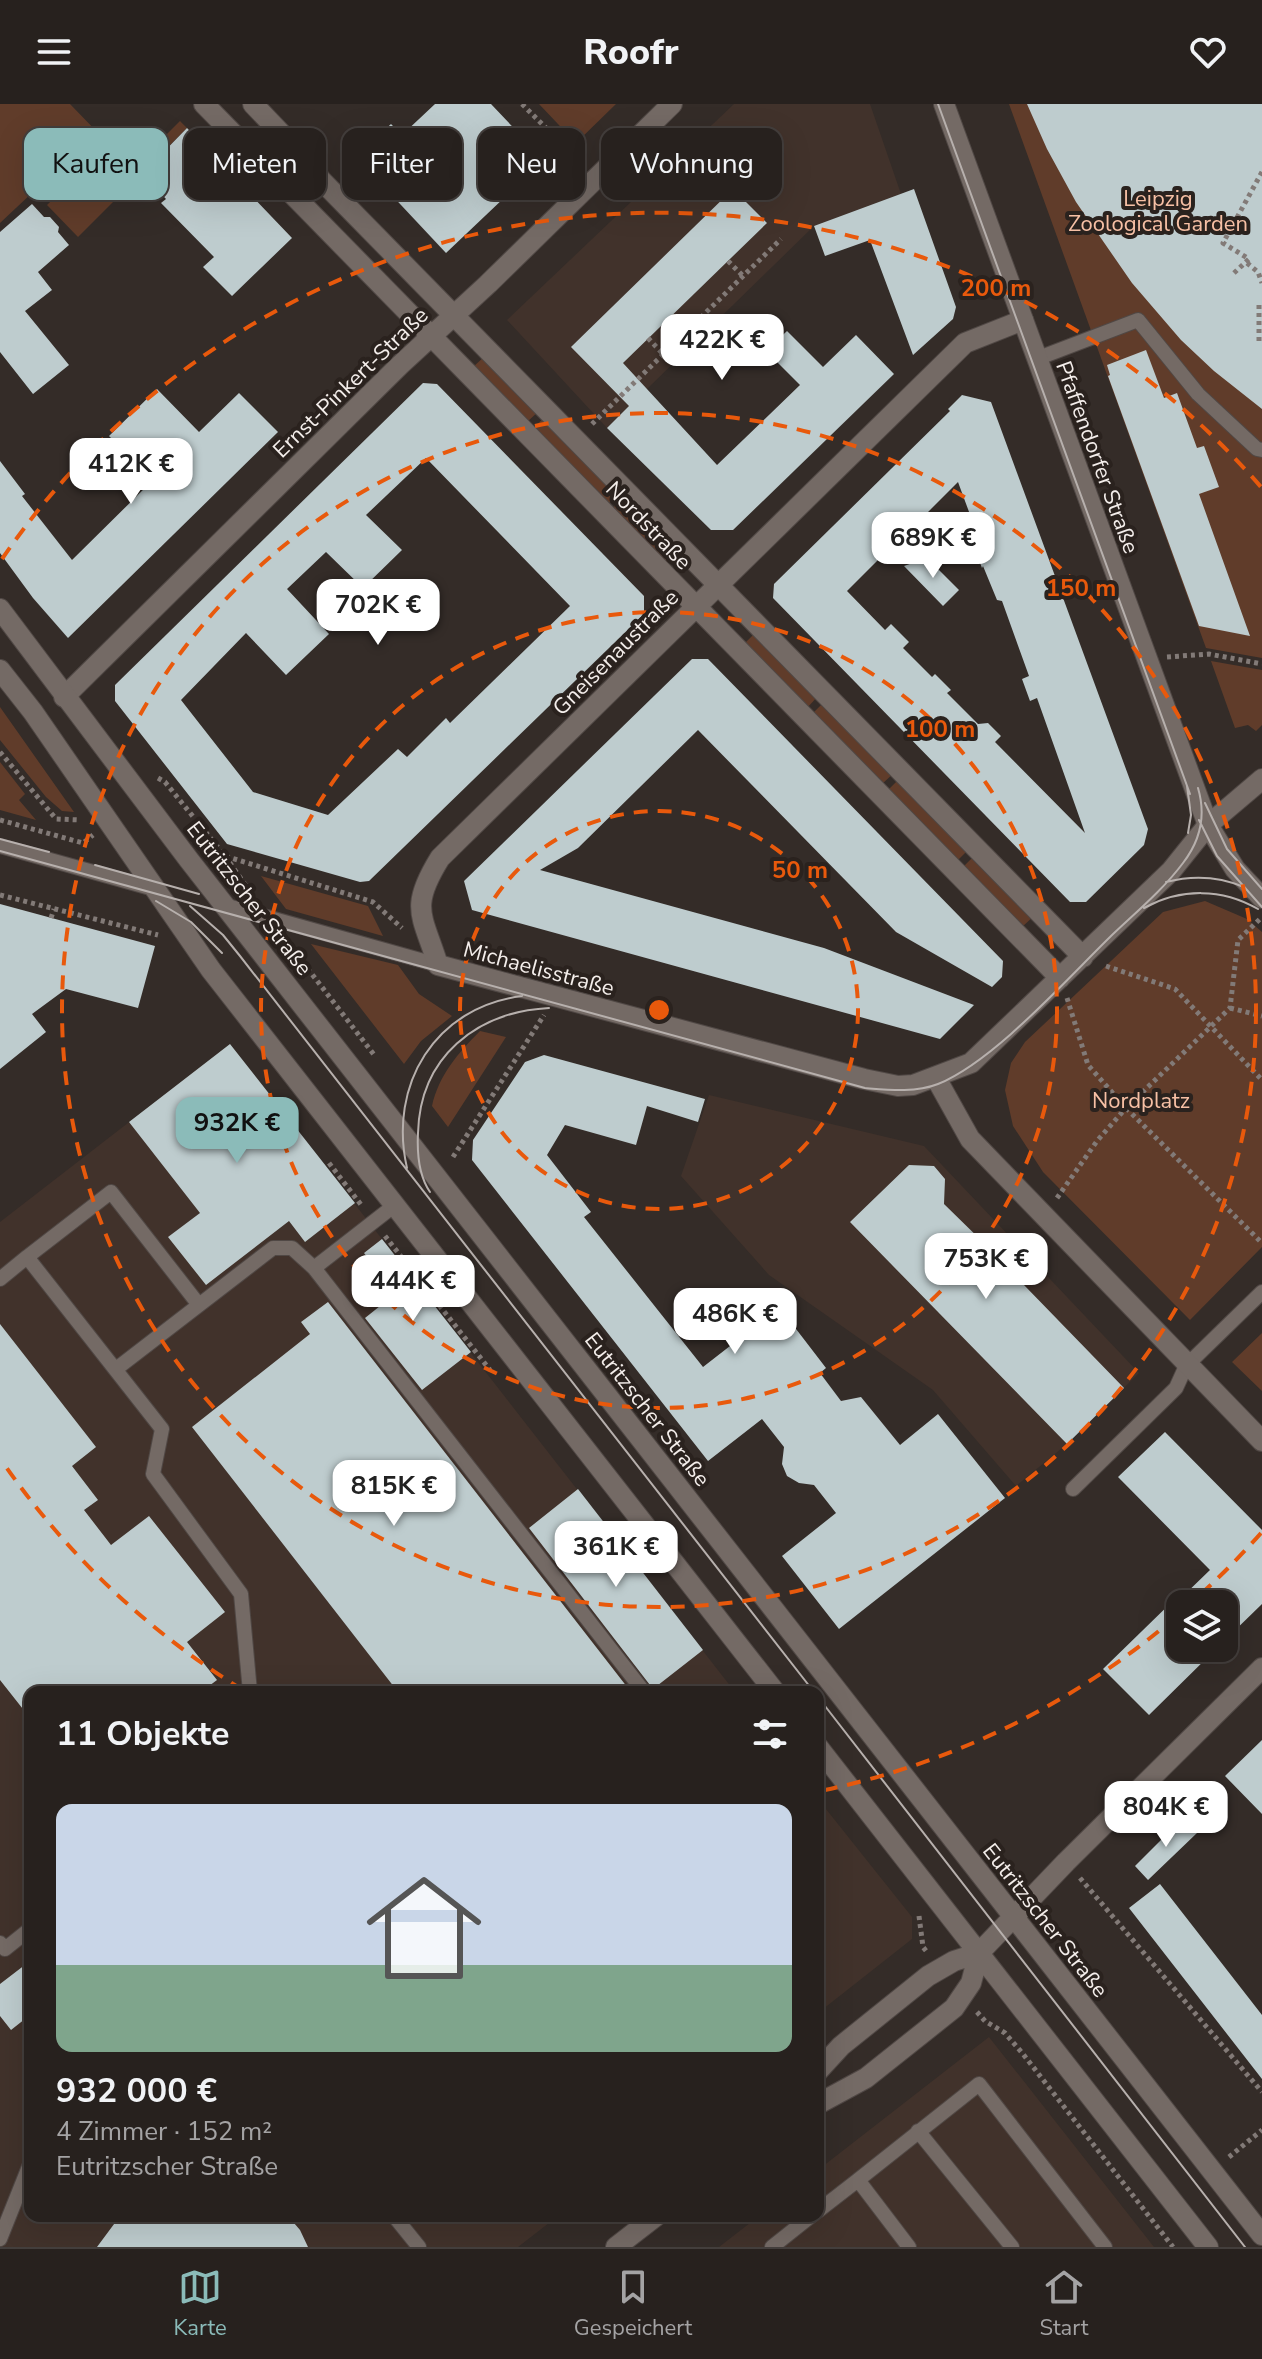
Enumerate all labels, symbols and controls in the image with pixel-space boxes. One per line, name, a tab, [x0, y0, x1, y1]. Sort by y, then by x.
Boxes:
text: Roofr	[583, 28, 679, 77]
icon: menu	[32, 30, 76, 74]
icon: heart	[1186, 30, 1230, 74]
chip: Kaufen	[24, 128, 168, 200]
chip: Mieten	[184, 128, 326, 200]
chip: Filter	[342, 128, 462, 200]
chip: Neu	[478, 128, 585, 200]
chip: Wohnung	[601, 128, 782, 200]
park label: Leipzig Zoological Garden	[1068, 184, 1248, 239]
text: 200 m	[961, 272, 1031, 304]
street label: Ernst-Pinkert-Straße	[267, 301, 435, 465]
pin: 422K €	[657, 314, 787, 382]
text: 422K €	[679, 322, 765, 357]
street label: Pfaffendorfer Straße	[1048, 357, 1146, 558]
pin: 412K €	[66, 438, 196, 506]
text: 412K €	[88, 446, 174, 481]
street label: Nordstraße	[599, 475, 698, 576]
pin: 689K €	[868, 512, 998, 580]
text: 689K €	[890, 520, 976, 555]
text: 150 m	[1046, 572, 1116, 604]
pin: 702K €	[313, 579, 443, 647]
street label: Gneisenaustraße	[546, 583, 685, 722]
text: 702K €	[335, 587, 421, 622]
text: 100 m	[905, 713, 975, 745]
street label: Eutritzscher Straße	[180, 815, 319, 982]
text: 50 m	[772, 854, 828, 886]
street label: Michaelisstraße	[460, 934, 617, 1004]
centre of rings	[645, 996, 673, 1024]
park label: Nordplatz	[1092, 1086, 1190, 1116]
pin: 932K €	[172, 1097, 302, 1165]
text: 932K €	[194, 1105, 280, 1140]
pin: 753K €	[921, 1233, 1051, 1301]
text: 753K €	[943, 1241, 1029, 1276]
pin: 444K €	[348, 1255, 478, 1323]
text: 444K €	[370, 1263, 456, 1298]
pin: 486K €	[670, 1288, 800, 1356]
text: 486K €	[692, 1296, 778, 1331]
street label: Eutritzscher Straße	[578, 1326, 717, 1493]
pin: 815K €	[329, 1460, 459, 1528]
text: 815K €	[351, 1468, 437, 1503]
pin: 361K €	[551, 1521, 681, 1589]
text: 361K €	[573, 1529, 659, 1564]
map controls	[1166, 1590, 1238, 1662]
button: layers	[1166, 1590, 1238, 1662]
text: 11 Objekte	[56, 1711, 229, 1757]
icon: filters	[748, 1712, 792, 1756]
pin: 804K €	[1101, 1781, 1231, 1849]
text: 804K €	[1123, 1789, 1209, 1824]
street label: Eutritzscher Straße	[976, 1837, 1115, 2004]
icon: home	[352, 1856, 496, 2000]
text: 932 000 €	[56, 2068, 217, 2114]
text: 4 Zimmer · 152 m²	[56, 2114, 272, 2149]
text: Eutritzscher Straße	[56, 2149, 278, 2184]
tab: Karte	[174, 2265, 227, 2343]
tab: Gespeichert	[574, 2265, 692, 2343]
tab: Start	[1039, 2265, 1088, 2343]

